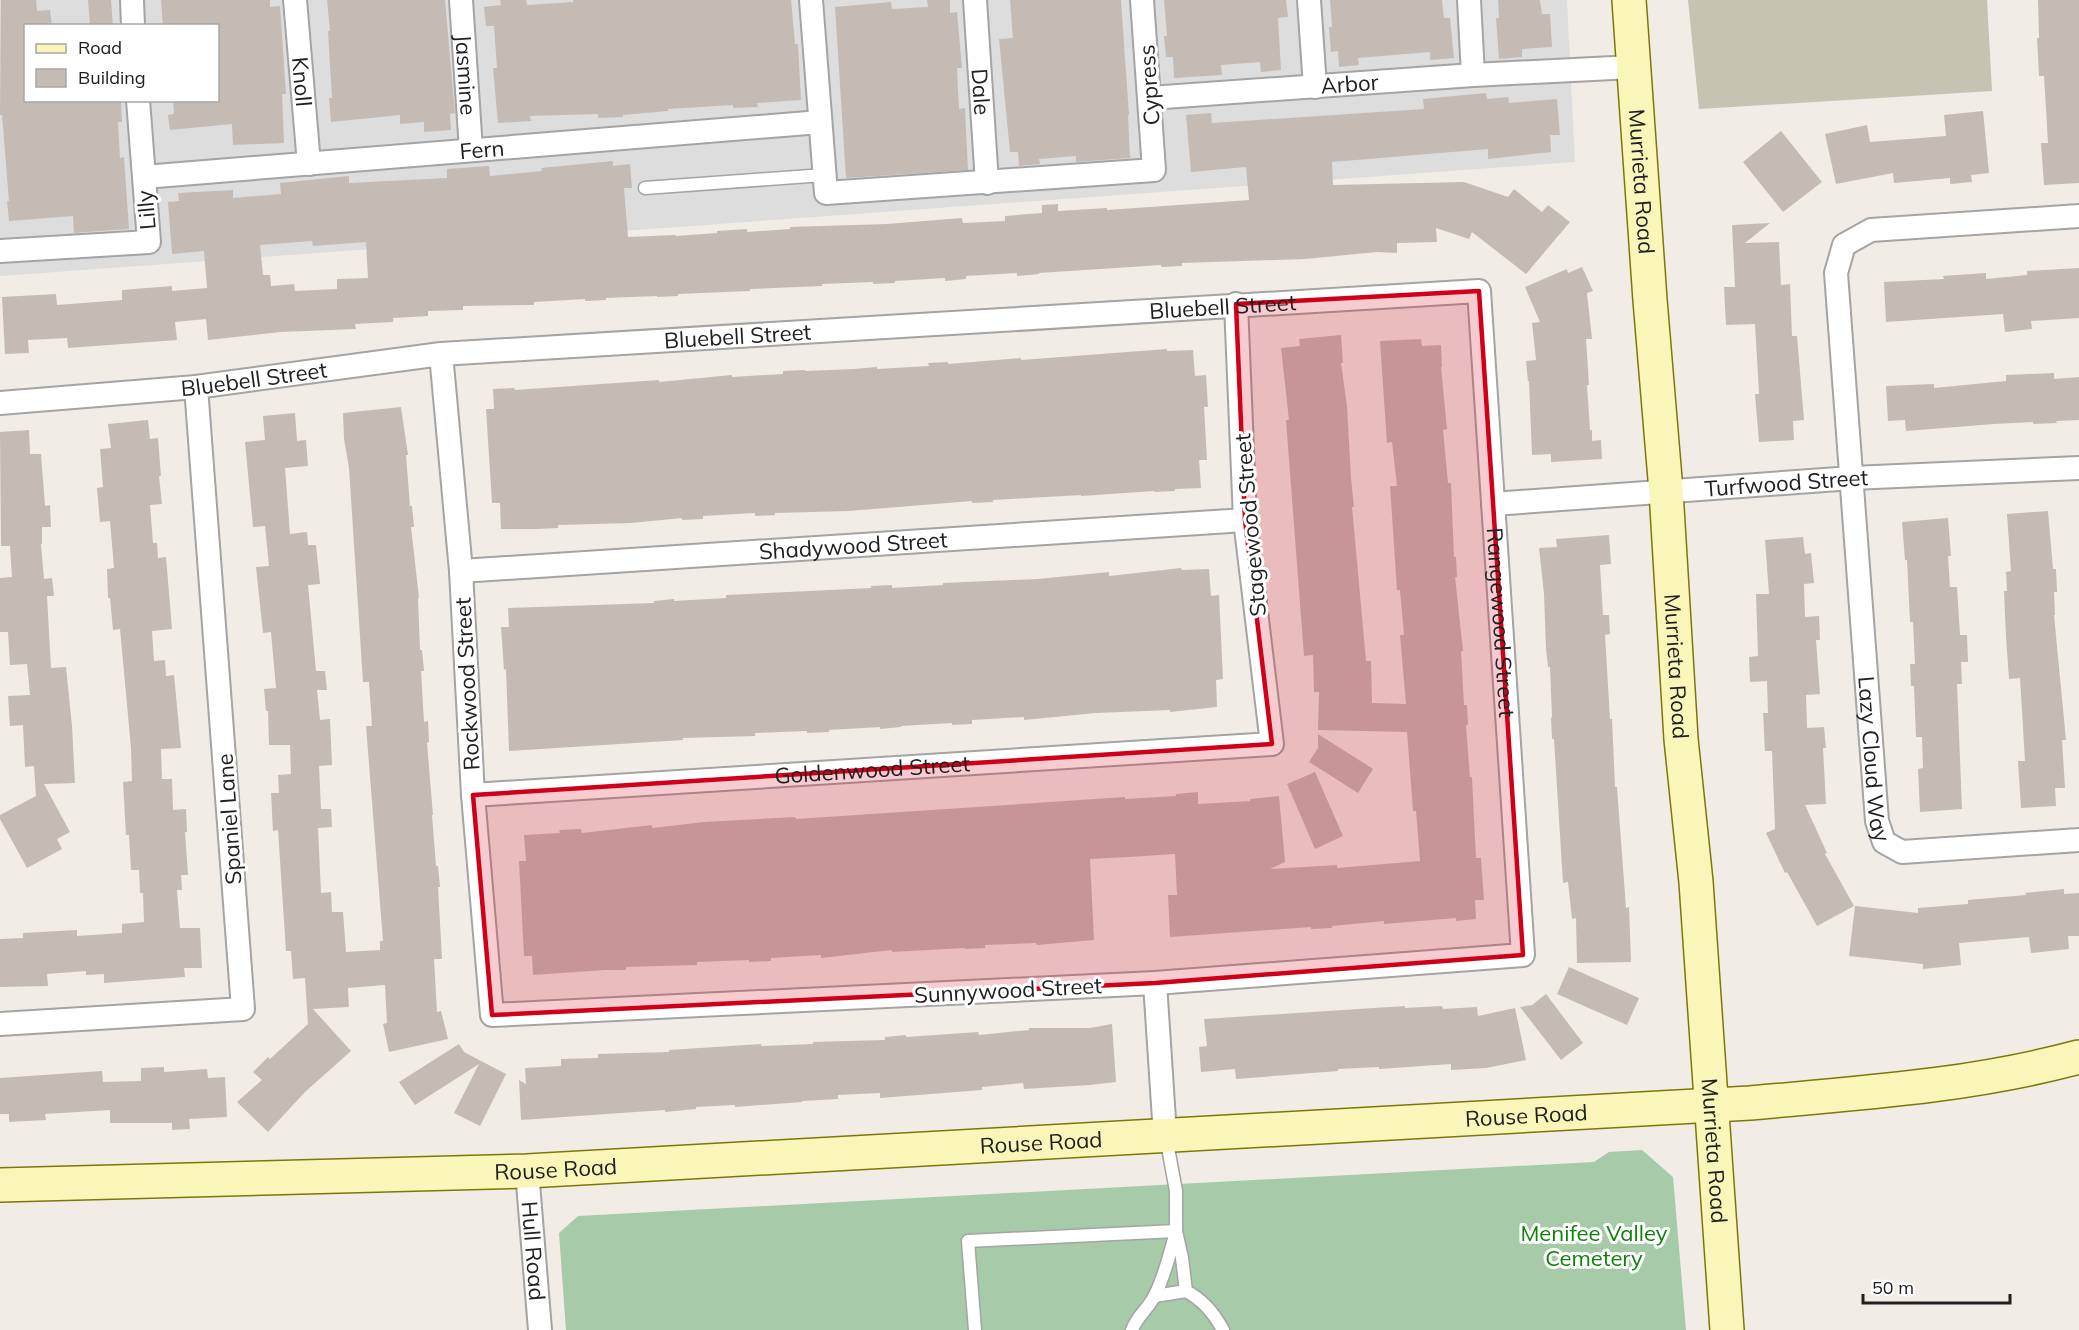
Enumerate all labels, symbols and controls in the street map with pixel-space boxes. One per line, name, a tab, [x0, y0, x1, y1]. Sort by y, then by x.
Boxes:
legend	[24, 24, 219, 102]
street label: Jasmine	[449, 34, 483, 116]
text: Road	[78, 36, 122, 59]
street label: Cypress	[1132, 44, 1166, 126]
street label: Knoll	[286, 56, 318, 108]
text: Building	[78, 66, 146, 89]
street label: Dale	[966, 68, 997, 116]
street label: Arbor	[1320, 68, 1379, 100]
street label: Murrieta Road	[1623, 108, 1661, 255]
street label: Fern	[458, 134, 505, 165]
street label: Lilly	[130, 189, 162, 231]
street label: Bluebell Street	[1148, 288, 1297, 325]
street label: Bluebell Street	[663, 318, 812, 354]
street label: Bluebell Street	[180, 355, 329, 402]
street label: Stagewood Street	[1228, 432, 1272, 618]
street label: Turfwood Street	[1703, 463, 1869, 503]
street label: Shadywood Street	[758, 525, 949, 566]
street label: Rangewood Street	[1481, 527, 1521, 719]
street label: Murrieta Road	[1658, 593, 1695, 740]
street label: Rockwood Street	[448, 596, 486, 771]
street label: Lazy Cloud Way	[1852, 675, 1897, 846]
street label: Goldenwood Street	[774, 749, 971, 790]
street label: Spaniel Lane	[210, 753, 248, 885]
street label: Sunnywood Street	[913, 971, 1103, 1009]
street label: Murrieta Road	[1696, 1077, 1734, 1224]
street label: Rouse Road	[1464, 1098, 1588, 1133]
street label: Rouse Road	[979, 1125, 1103, 1160]
street label: Rouse Road	[494, 1152, 618, 1186]
street label: Hull Road	[516, 1200, 552, 1302]
park label: Menifee Valley Cemetery	[1520, 1219, 1668, 1272]
scale bar	[1863, 1267, 2010, 1305]
text: 50 m	[1872, 1276, 1914, 1299]

